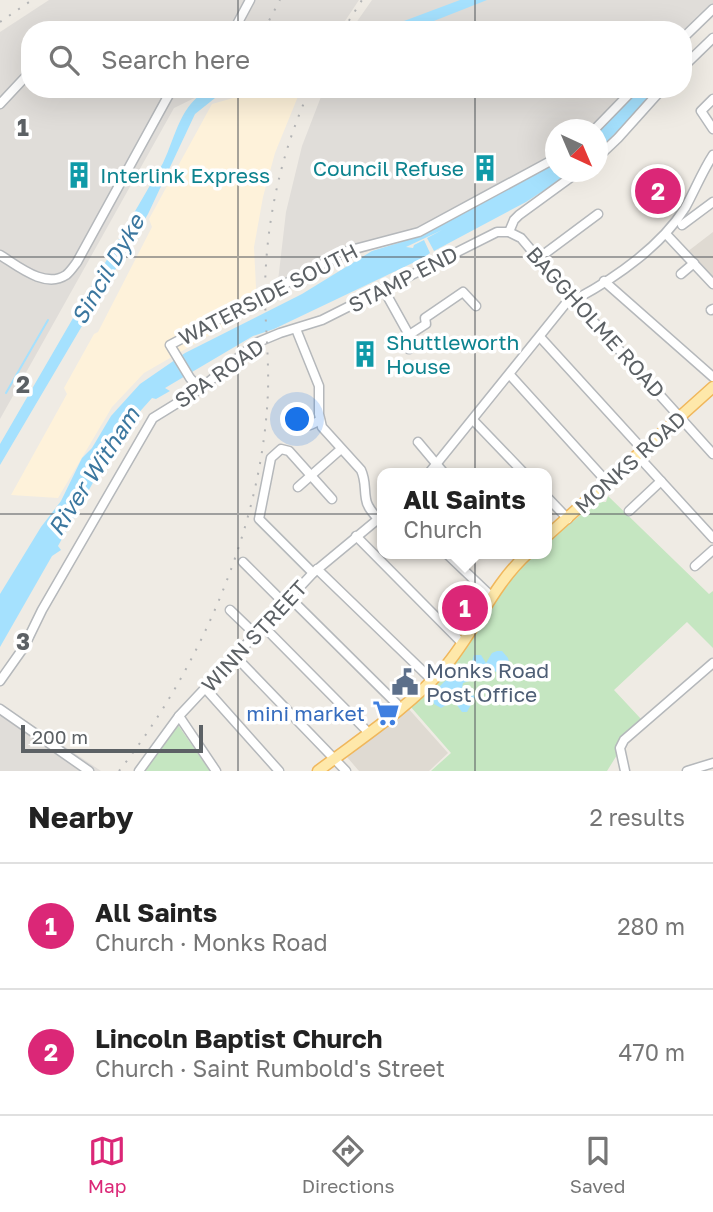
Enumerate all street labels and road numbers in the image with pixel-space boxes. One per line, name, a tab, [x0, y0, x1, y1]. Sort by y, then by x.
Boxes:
street label: WATERSIDE SOUTH	[174, 238, 362, 350]
street label: STAMP END	[344, 240, 462, 318]
street label: BAGGHOLME ROAD	[521, 241, 671, 403]
street label: SPA ROAD	[169, 333, 269, 413]
street label: MONKS ROAD	[569, 405, 691, 519]
street label: WINN STREET	[196, 575, 312, 697]

